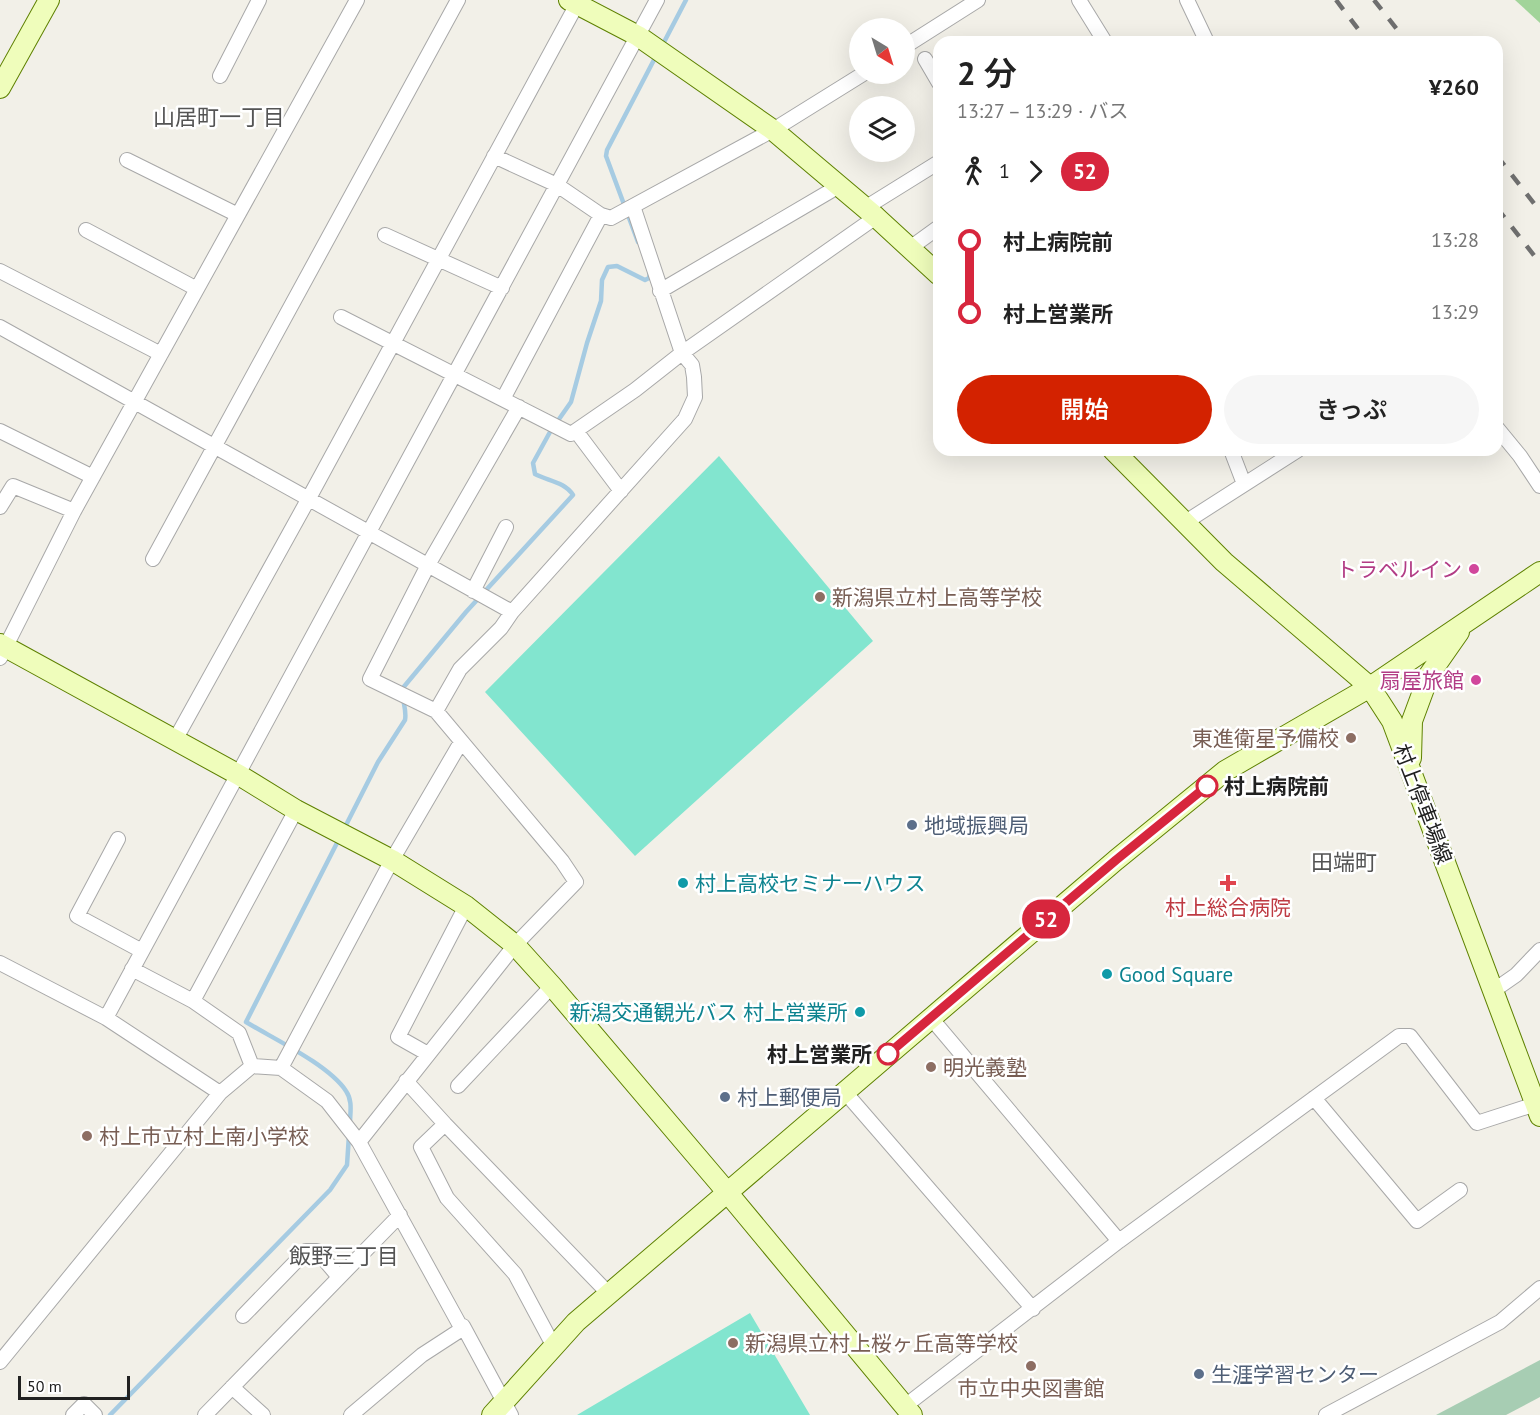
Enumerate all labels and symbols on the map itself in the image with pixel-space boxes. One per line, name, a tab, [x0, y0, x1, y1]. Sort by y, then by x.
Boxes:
north arrow	[849, 18, 915, 84]
district label: 山居町一丁目	[153, 103, 285, 131]
place label: トラベルイン	[1336, 556, 1462, 583]
marker: トラベルイン	[1467, 562, 1481, 576]
place label: 新潟県立村上高等学校	[832, 584, 1042, 611]
marker: 新潟県立村上高等学校	[813, 590, 827, 604]
place label: 扇屋旅館	[1380, 667, 1464, 694]
marker: 扇屋旅館	[1469, 673, 1483, 687]
place label: 東進衛星予備校	[1192, 725, 1339, 752]
marker: 東進衛星予備校	[1344, 731, 1358, 745]
street label: 村上停車場線	[1388, 740, 1458, 868]
place label: 村上病院前	[1224, 773, 1329, 800]
marker: 村上病院前	[1196, 775, 1218, 797]
place label: 地域振興局	[924, 812, 1029, 839]
marker: 地域振興局	[905, 818, 919, 832]
district label: 田端町	[1311, 848, 1377, 876]
place label: 村上高校セミナーハウス	[695, 870, 926, 897]
marker: 村上総合病院	[1219, 874, 1237, 892]
marker: 村上高校セミナーハウス	[676, 876, 690, 890]
place label: 村上総合病院	[1165, 894, 1291, 921]
line badge: 52	[1019, 900, 1073, 938]
place label: Good Square	[1119, 961, 1233, 988]
marker: Good Square	[1100, 967, 1114, 981]
place label: 新潟交通観光バス 村上営業所	[569, 999, 848, 1026]
marker: 新潟交通観光バス 村上営業所	[853, 1005, 867, 1019]
place label: 村上営業所	[767, 1041, 872, 1068]
marker: 村上営業所	[877, 1043, 899, 1065]
place label: 明光義塾	[943, 1054, 1027, 1081]
marker: 明光義塾	[924, 1060, 938, 1074]
place label: 村上郵便局	[737, 1084, 842, 1111]
marker: 村上郵便局	[718, 1090, 732, 1104]
place label: 村上市立村上南小学校	[99, 1123, 309, 1150]
marker: 村上市立村上南小学校	[80, 1129, 94, 1143]
district label: 飯野三丁目	[289, 1242, 399, 1270]
place label: 新潟県立村上桜ヶ丘高等学校	[745, 1330, 1018, 1357]
marker: 新潟県立村上桜ヶ丘高等学校	[726, 1336, 740, 1350]
marker: 市立中央図書館	[1024, 1359, 1038, 1373]
place label: 生涯学習センター	[1211, 1361, 1379, 1388]
marker: 生涯学習センター	[1192, 1367, 1206, 1381]
scale bar	[18, 1373, 130, 1400]
place label: 市立中央図書館	[958, 1375, 1105, 1402]

